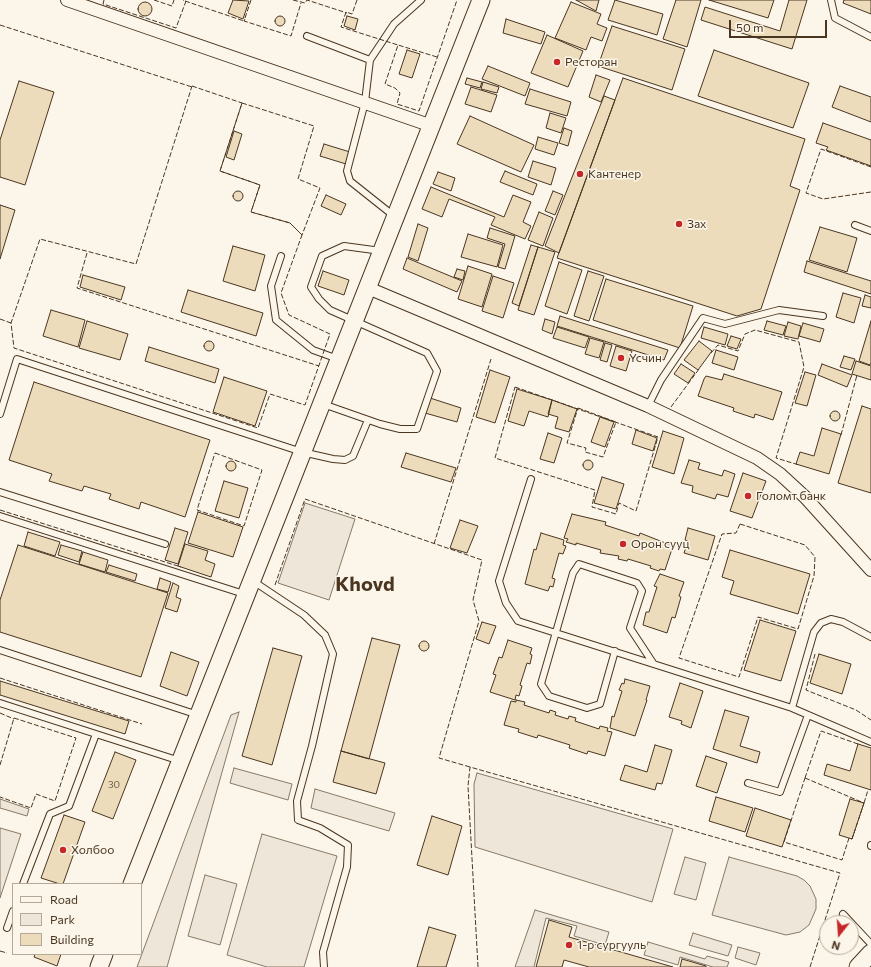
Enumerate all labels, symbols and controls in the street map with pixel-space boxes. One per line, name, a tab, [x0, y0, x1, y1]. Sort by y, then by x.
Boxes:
scale bar	[731, 12, 829, 38]
text: 50 m	[736, 20, 764, 34]
place label: Ресторан	[565, 55, 617, 69]
marker: Ресторан	[552, 57, 562, 67]
place label: Кантенер	[588, 167, 641, 181]
marker: Кантенер	[575, 169, 585, 179]
place label: Зах	[687, 217, 706, 231]
marker: Зах	[674, 219, 684, 229]
place label: Үсчин	[629, 351, 662, 365]
marker: Үсчин	[616, 353, 626, 363]
place label: Голомт банк	[756, 489, 826, 503]
marker: Голомт банк	[743, 491, 753, 501]
place label: Орон сууц	[631, 537, 689, 551]
marker: Орон сууц	[618, 539, 628, 549]
district label: Khovd	[335, 572, 395, 596]
house number: 30	[108, 779, 120, 791]
place label: Холбоо	[71, 843, 114, 857]
marker: Холбоо	[58, 845, 68, 855]
legend	[12, 883, 142, 955]
text: Road	[50, 892, 78, 906]
text: Park	[50, 912, 75, 926]
north arrow	[819, 915, 859, 955]
text: Building	[50, 932, 94, 946]
place label: 1-р сургууль	[577, 938, 646, 952]
text: N	[830, 939, 841, 953]
marker: 1-р сургууль	[564, 940, 574, 950]

